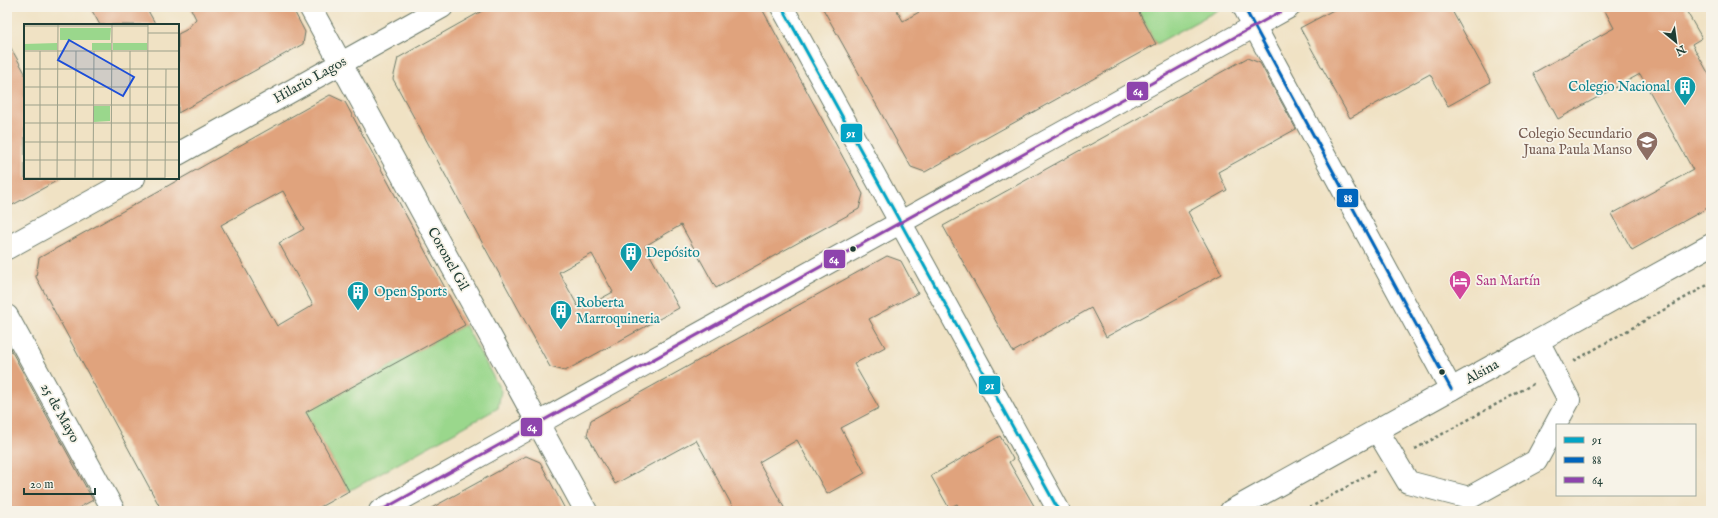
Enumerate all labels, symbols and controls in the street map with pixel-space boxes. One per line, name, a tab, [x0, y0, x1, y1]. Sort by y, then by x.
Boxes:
north arrow	[1656, 22, 1696, 62]
inset map	[24, 24, 179, 179]
text: N	[1672, 41, 1689, 59]
street label: Hilario Lagos	[270, 52, 350, 108]
building icon: Colegio Nacional	[1672, 74, 1698, 107]
place label: Colegio Nacional	[1568, 78, 1670, 96]
line badge: 64	[1126, 81, 1149, 101]
text: 64	[1133, 85, 1144, 99]
line badge: 91	[840, 123, 863, 143]
place label: Colegio Secundario Juana Paula Manso	[1518, 125, 1632, 159]
text: 91	[846, 127, 855, 141]
school or university icon: Colegio Secundario Juana Paula Manso	[1634, 129, 1660, 162]
line badge: 88	[1336, 188, 1359, 208]
text: 88	[1344, 192, 1352, 206]
street label: Coronel Gil	[423, 224, 473, 294]
building icon: Depósito	[618, 240, 644, 273]
place label: Depósito	[646, 244, 700, 262]
unlabelled marker	[848, 244, 858, 254]
line badge: 64	[823, 249, 846, 269]
text: 64	[829, 253, 840, 267]
hotel icon: San Martín	[1447, 268, 1473, 301]
place label: San Martín	[1476, 272, 1541, 290]
building icon: Open Sports	[345, 279, 371, 312]
place label: Open Sports	[374, 283, 447, 301]
place label: Roberta Marroquineria	[576, 294, 661, 328]
building icon: Roberta Marroquineria	[548, 298, 574, 331]
street label: Alsina	[1461, 355, 1503, 389]
unlabelled marker	[1437, 367, 1447, 377]
line badge: 91	[978, 375, 1001, 395]
text: 91	[985, 379, 994, 393]
street label: 25 de Mayo	[36, 380, 84, 446]
line badge: 64	[520, 417, 543, 437]
text: 64	[527, 421, 538, 435]
legend	[1556, 424, 1696, 496]
text: 91	[1591, 433, 1602, 448]
text: 88	[1592, 453, 1602, 468]
scale bar	[24, 470, 95, 496]
text: 64	[1592, 473, 1603, 488]
text: 20 m	[30, 477, 53, 492]

